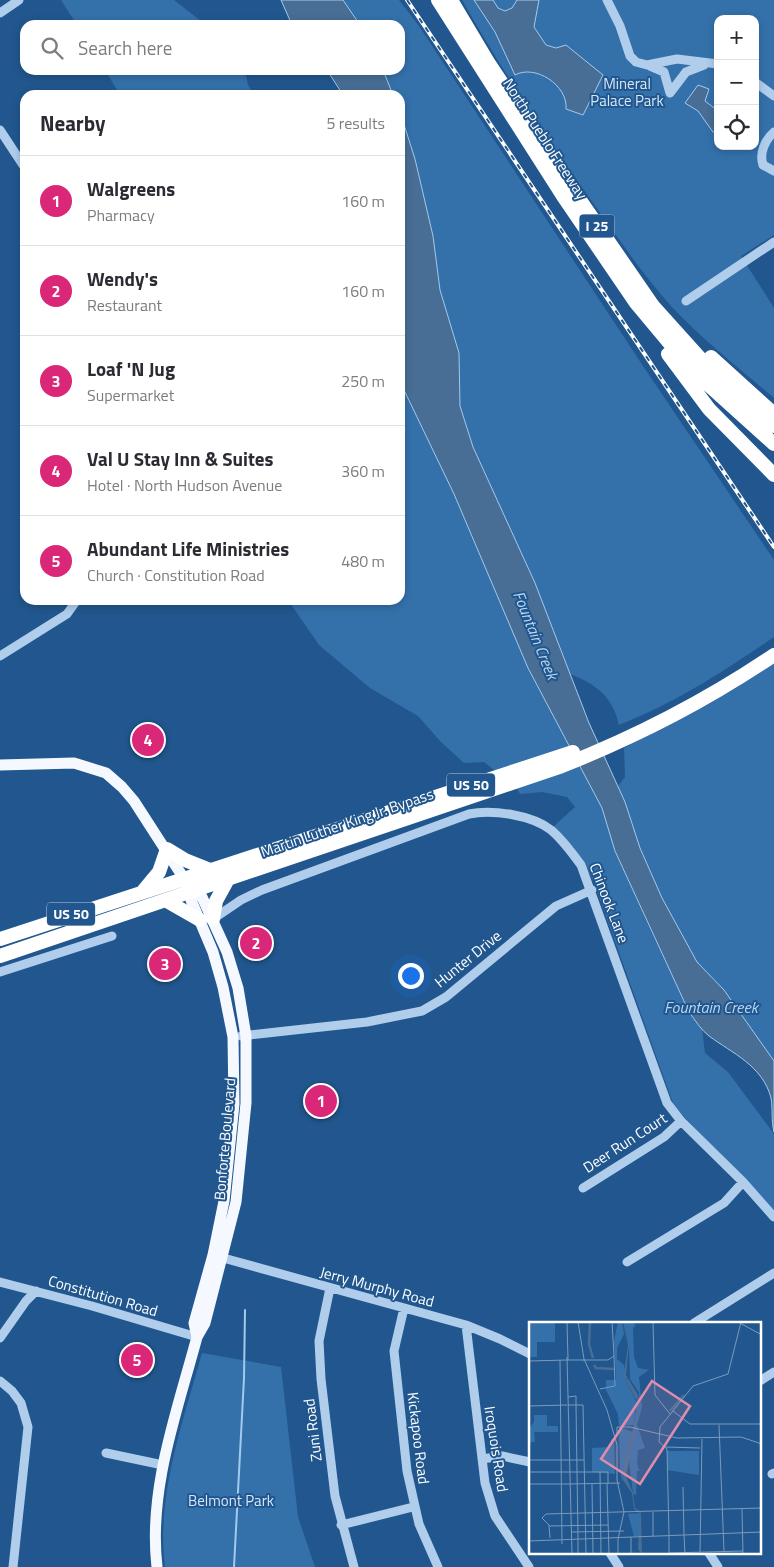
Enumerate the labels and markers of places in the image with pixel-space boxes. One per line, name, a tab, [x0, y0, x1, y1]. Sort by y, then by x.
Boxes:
pin: 4	[132, 721, 164, 759]
pin: 2	[240, 924, 272, 962]
pin: 3	[149, 945, 181, 983]
pin: 1	[305, 1082, 337, 1120]
pin: 5	[121, 1341, 153, 1379]

